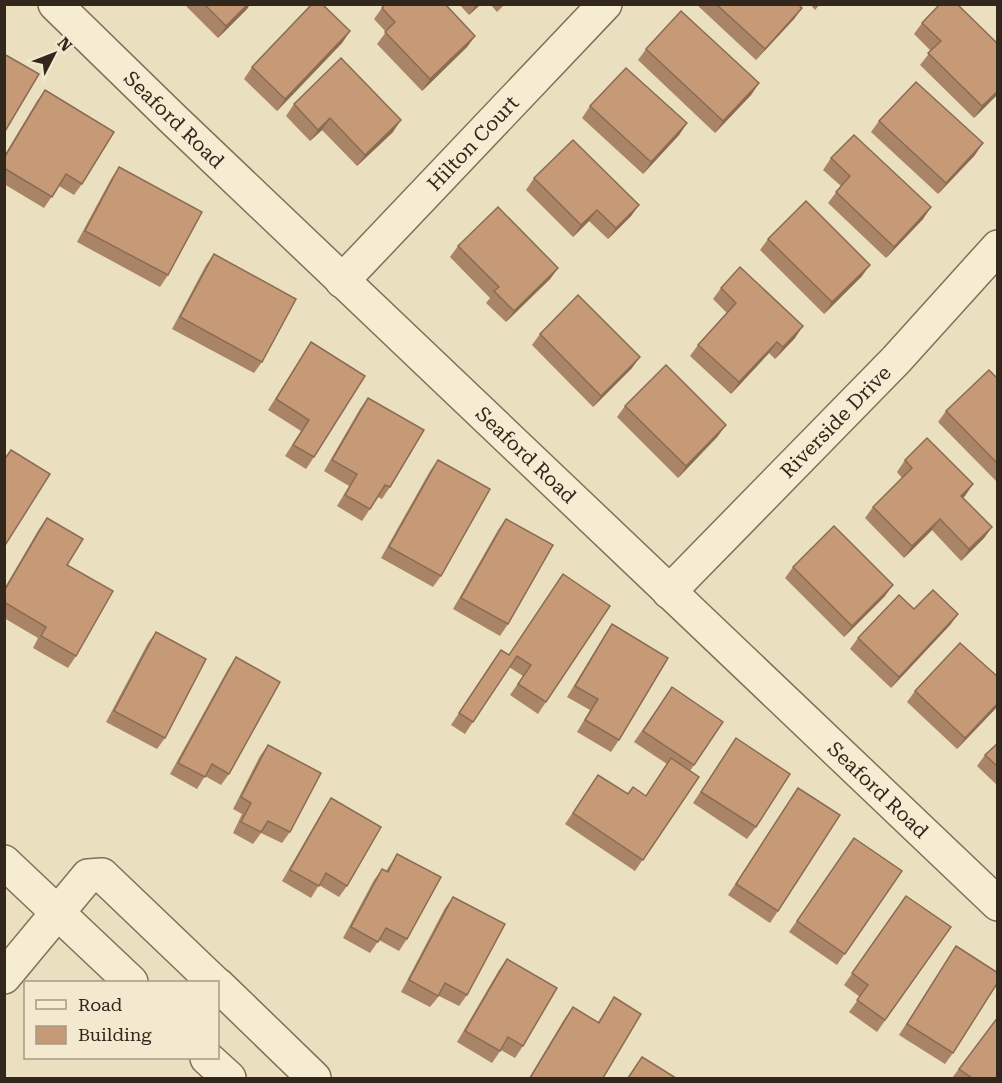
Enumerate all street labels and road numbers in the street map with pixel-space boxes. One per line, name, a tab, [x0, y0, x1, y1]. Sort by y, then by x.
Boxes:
street label: Seaford Road	[119, 66, 229, 173]
street label: Hilton Court	[422, 90, 524, 196]
street label: Riverside Drive	[775, 361, 896, 483]
street label: Seaford Road	[471, 401, 581, 508]
street label: Seaford Road	[823, 737, 933, 843]

